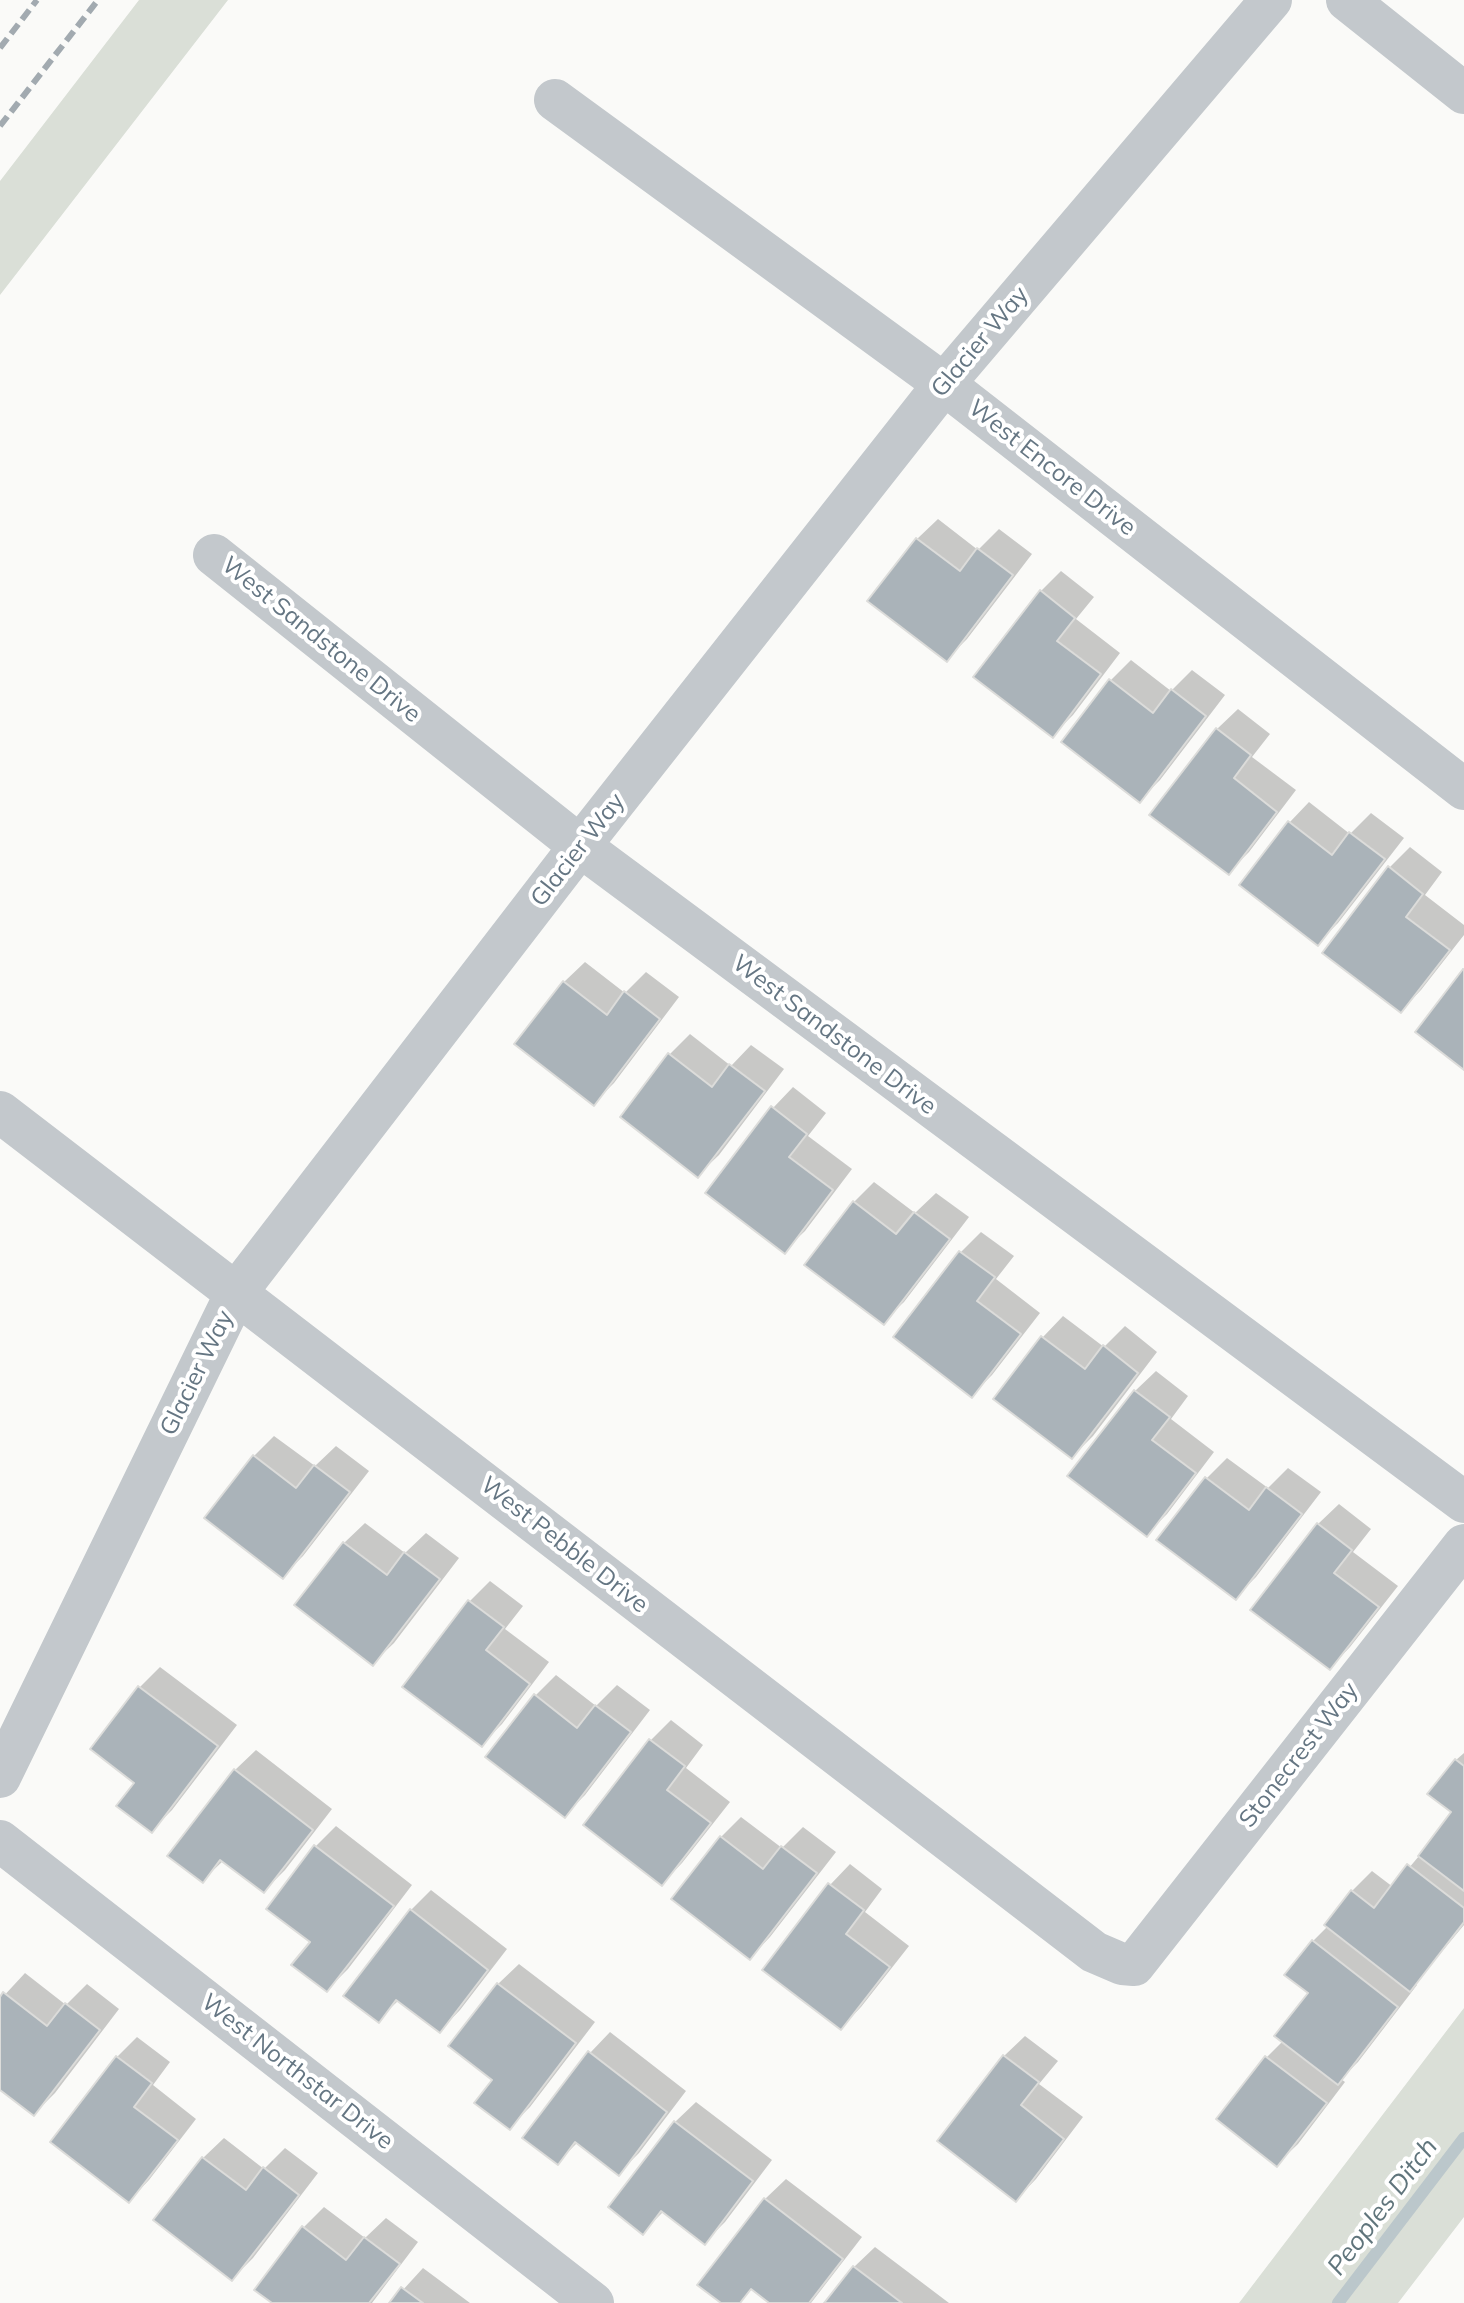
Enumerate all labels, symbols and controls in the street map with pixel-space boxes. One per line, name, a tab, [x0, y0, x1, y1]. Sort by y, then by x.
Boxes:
street label: Glacier Way	[925, 281, 1035, 403]
street label: West Encore Drive	[963, 394, 1141, 542]
street label: West Sandstone Drive	[216, 551, 426, 729]
street label: Glacier Way	[525, 788, 631, 912]
street label: West Sandstone Drive	[726, 949, 942, 1121]
street label: Glacier Way	[154, 1306, 240, 1440]
street label: West Pebble Drive	[474, 1471, 654, 1619]
street label: Stonecrest Way	[1233, 1677, 1365, 1833]
street label: West Northstar Drive	[195, 1988, 399, 2156]
water label: Peoples Ditch	[1321, 2132, 1445, 2282]

